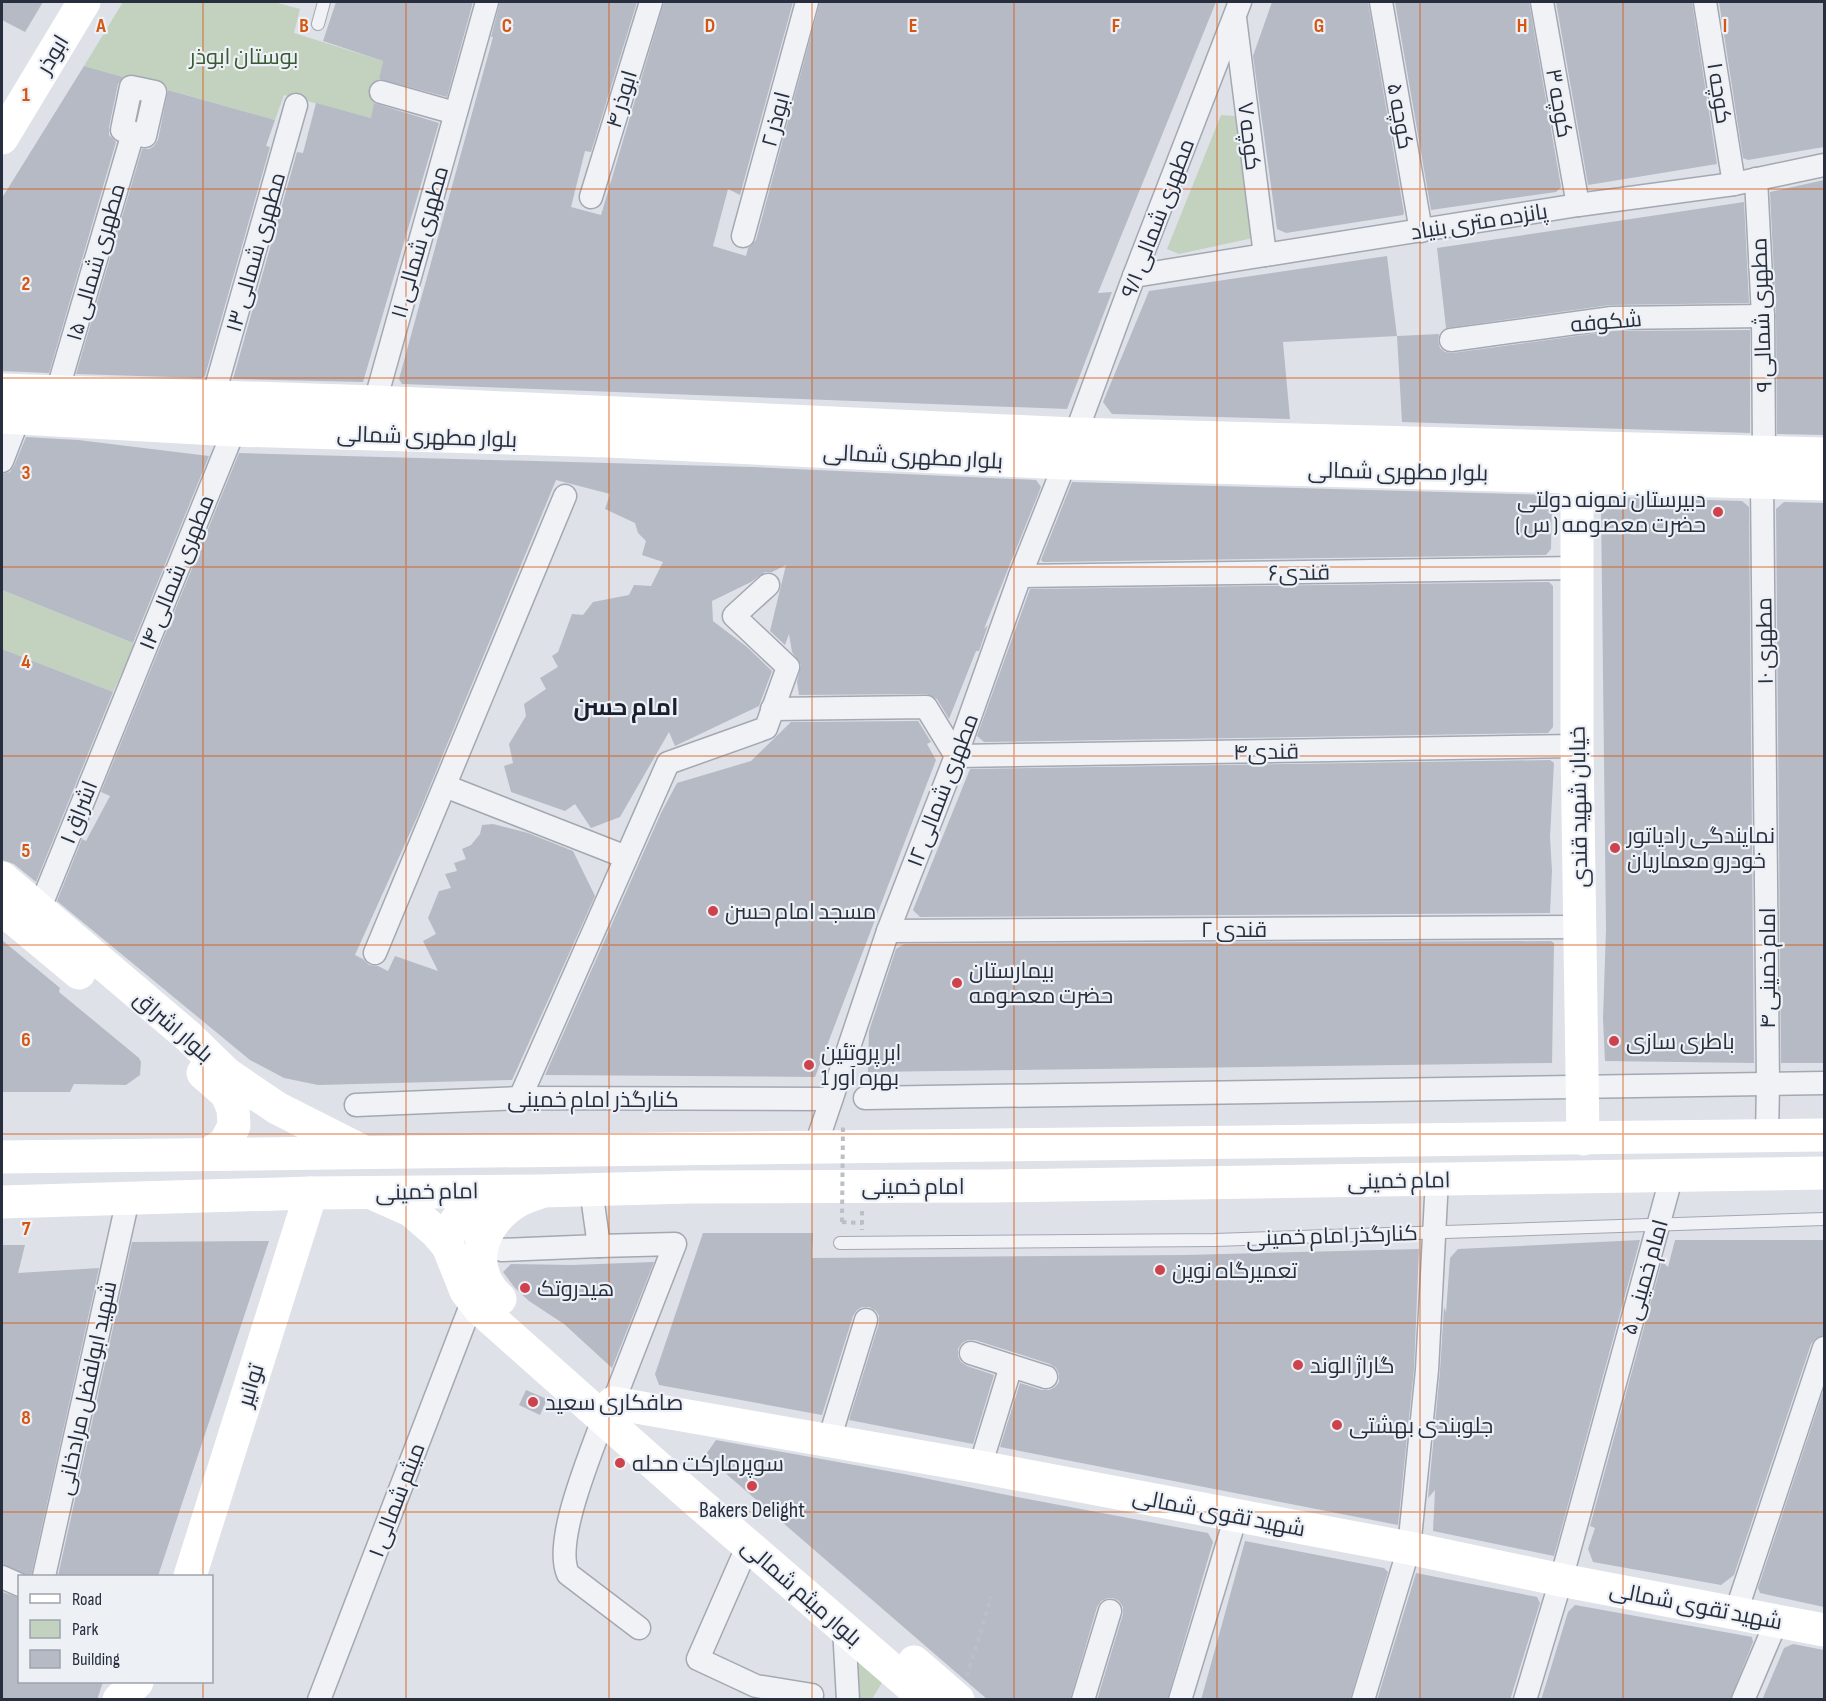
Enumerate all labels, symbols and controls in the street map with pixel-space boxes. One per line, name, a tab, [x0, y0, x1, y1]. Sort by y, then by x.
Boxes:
text: A	[95, 14, 106, 38]
text: B	[299, 14, 309, 38]
text: C	[502, 14, 512, 38]
text: D	[705, 14, 715, 38]
text: E	[909, 14, 917, 38]
text: F	[1112, 14, 1120, 38]
text: G	[1314, 14, 1324, 38]
text: H	[1517, 14, 1527, 38]
text: I	[1723, 14, 1727, 38]
street label: ابوذر	[30, 30, 75, 81]
park label: بوستان ابوذر	[188, 44, 298, 71]
street label: کوچه ۱	[1700, 61, 1737, 126]
street label: ابوذر ۴	[601, 67, 644, 132]
street label: کوچه ۳	[1539, 67, 1578, 140]
street label: کوچه ۵	[1380, 81, 1419, 152]
text: 1	[22, 83, 30, 107]
street label: ابوذر ۲	[756, 89, 797, 150]
street label: کوچه ۷	[1231, 100, 1266, 172]
street label: مطهری شمالی ۹/۱	[1116, 135, 1201, 302]
street label: مطهری شمالی ۱۱	[386, 163, 455, 322]
street label: مطهری شمالی ۱۳	[221, 169, 292, 336]
street label: مطهری شمالی ۱۵	[61, 181, 132, 344]
street label: پانزده متری بنیاد	[1409, 198, 1550, 247]
street label: مطهری شمالی ۹	[1746, 237, 1779, 393]
text: 2	[22, 272, 30, 296]
street label: شکوفه	[1569, 306, 1643, 339]
street label: بلوار مطهری شمالی	[336, 421, 518, 454]
street label: بلوار مطهری شمالی	[822, 439, 1004, 476]
street label: بلوار مطهری شمالی	[1307, 457, 1488, 488]
text: 3	[22, 461, 31, 485]
place label: دبیرستان نمونه دولتی حضرت معصومه ( س )	[1515, 487, 1706, 539]
street label: مطهری شمالی ۱۴	[134, 491, 221, 654]
marker: دبیرستان نمونه دولتی حضرت معصومه ( س )	[1711, 505, 1725, 519]
street label: قندی۶	[1268, 559, 1330, 588]
street label: مطهری ۱۰	[1751, 597, 1780, 685]
text: 4	[21, 650, 31, 674]
district label: امام حسن	[573, 693, 679, 723]
street label: مطهری شمالی ۱۲	[902, 710, 985, 871]
street label: خیابان شهید قندی	[1565, 726, 1594, 888]
street label: قندی۴	[1233, 738, 1299, 767]
street label: اشراق ۱	[55, 777, 104, 848]
place label: نمایندگی رادیاتور خودرو معماریان	[1625, 823, 1775, 875]
text: 5	[22, 839, 31, 863]
marker: نمایندگی رادیاتور خودرو معماریان	[1608, 841, 1622, 855]
place label: مسجد امام حسن	[725, 899, 877, 927]
marker: مسجد امام حسن	[706, 904, 720, 918]
street label: امام خمینی ۴	[1755, 907, 1783, 1029]
street label: قندی ۲	[1201, 917, 1267, 944]
place label: بیمارستان حضرت معصومه	[969, 958, 1113, 1010]
marker: بیمارستان حضرت معصومه	[950, 976, 964, 990]
street label: بلوار اشراق	[128, 986, 218, 1069]
text: 6	[21, 1028, 31, 1052]
place label: باطری سازی	[1626, 1029, 1735, 1056]
marker: باطری سازی	[1607, 1034, 1621, 1048]
place label: ابر پروتئین بهره آور 1	[821, 1040, 902, 1092]
marker: ابر پروتئین بهره آور 1	[802, 1058, 816, 1072]
street label: کنارگذر امام خمینی	[507, 1087, 679, 1115]
street label: امام خمینی	[1347, 1167, 1451, 1197]
street label: امام خمینی	[861, 1174, 965, 1202]
street label: امام خمینی	[375, 1178, 479, 1208]
text: 7	[22, 1217, 31, 1241]
street label: امام خمینی ۵	[1616, 1217, 1676, 1338]
street label: کنارگذر امام خمینی	[1246, 1220, 1418, 1254]
place label: تعمیرگاه نوین	[1172, 1258, 1297, 1285]
marker: تعمیرگاه نوین	[1153, 1263, 1167, 1277]
place label: هیدروتک	[537, 1276, 614, 1303]
street label: شهید ابولفضل مرادخانی	[52, 1279, 123, 1498]
marker: هیدروتک	[518, 1281, 532, 1295]
place label: گاراژ الوند	[1310, 1353, 1395, 1380]
marker: گاراژ الوند	[1291, 1358, 1305, 1372]
street label: توانیر	[232, 1361, 271, 1412]
place label: صافکاری سعید	[545, 1390, 683, 1417]
marker: صافکاری سعید	[526, 1395, 540, 1409]
text: 8	[21, 1406, 31, 1430]
place label: جلوبندی بهشتی	[1349, 1413, 1493, 1440]
marker: جلوبندی بهشتی	[1330, 1418, 1344, 1432]
street label: میثم شمالی ۱	[363, 1439, 433, 1562]
place label: سوپرمارکت محله	[632, 1451, 784, 1478]
marker: سوپرمارکت محله	[613, 1456, 627, 1470]
marker: Bakers Delight	[745, 1479, 759, 1493]
street label: شهید تقوی شمالی	[1130, 1483, 1307, 1543]
place label: Bakers Delight	[699, 1497, 805, 1524]
street label: بلوار میثم شمالی	[735, 1534, 867, 1653]
legend	[18, 1575, 213, 1683]
street label: شهید تقوی شمالی	[1607, 1576, 1784, 1636]
text: Road	[72, 1589, 102, 1610]
text: Park	[72, 1619, 98, 1640]
text: Building	[72, 1649, 120, 1670]

